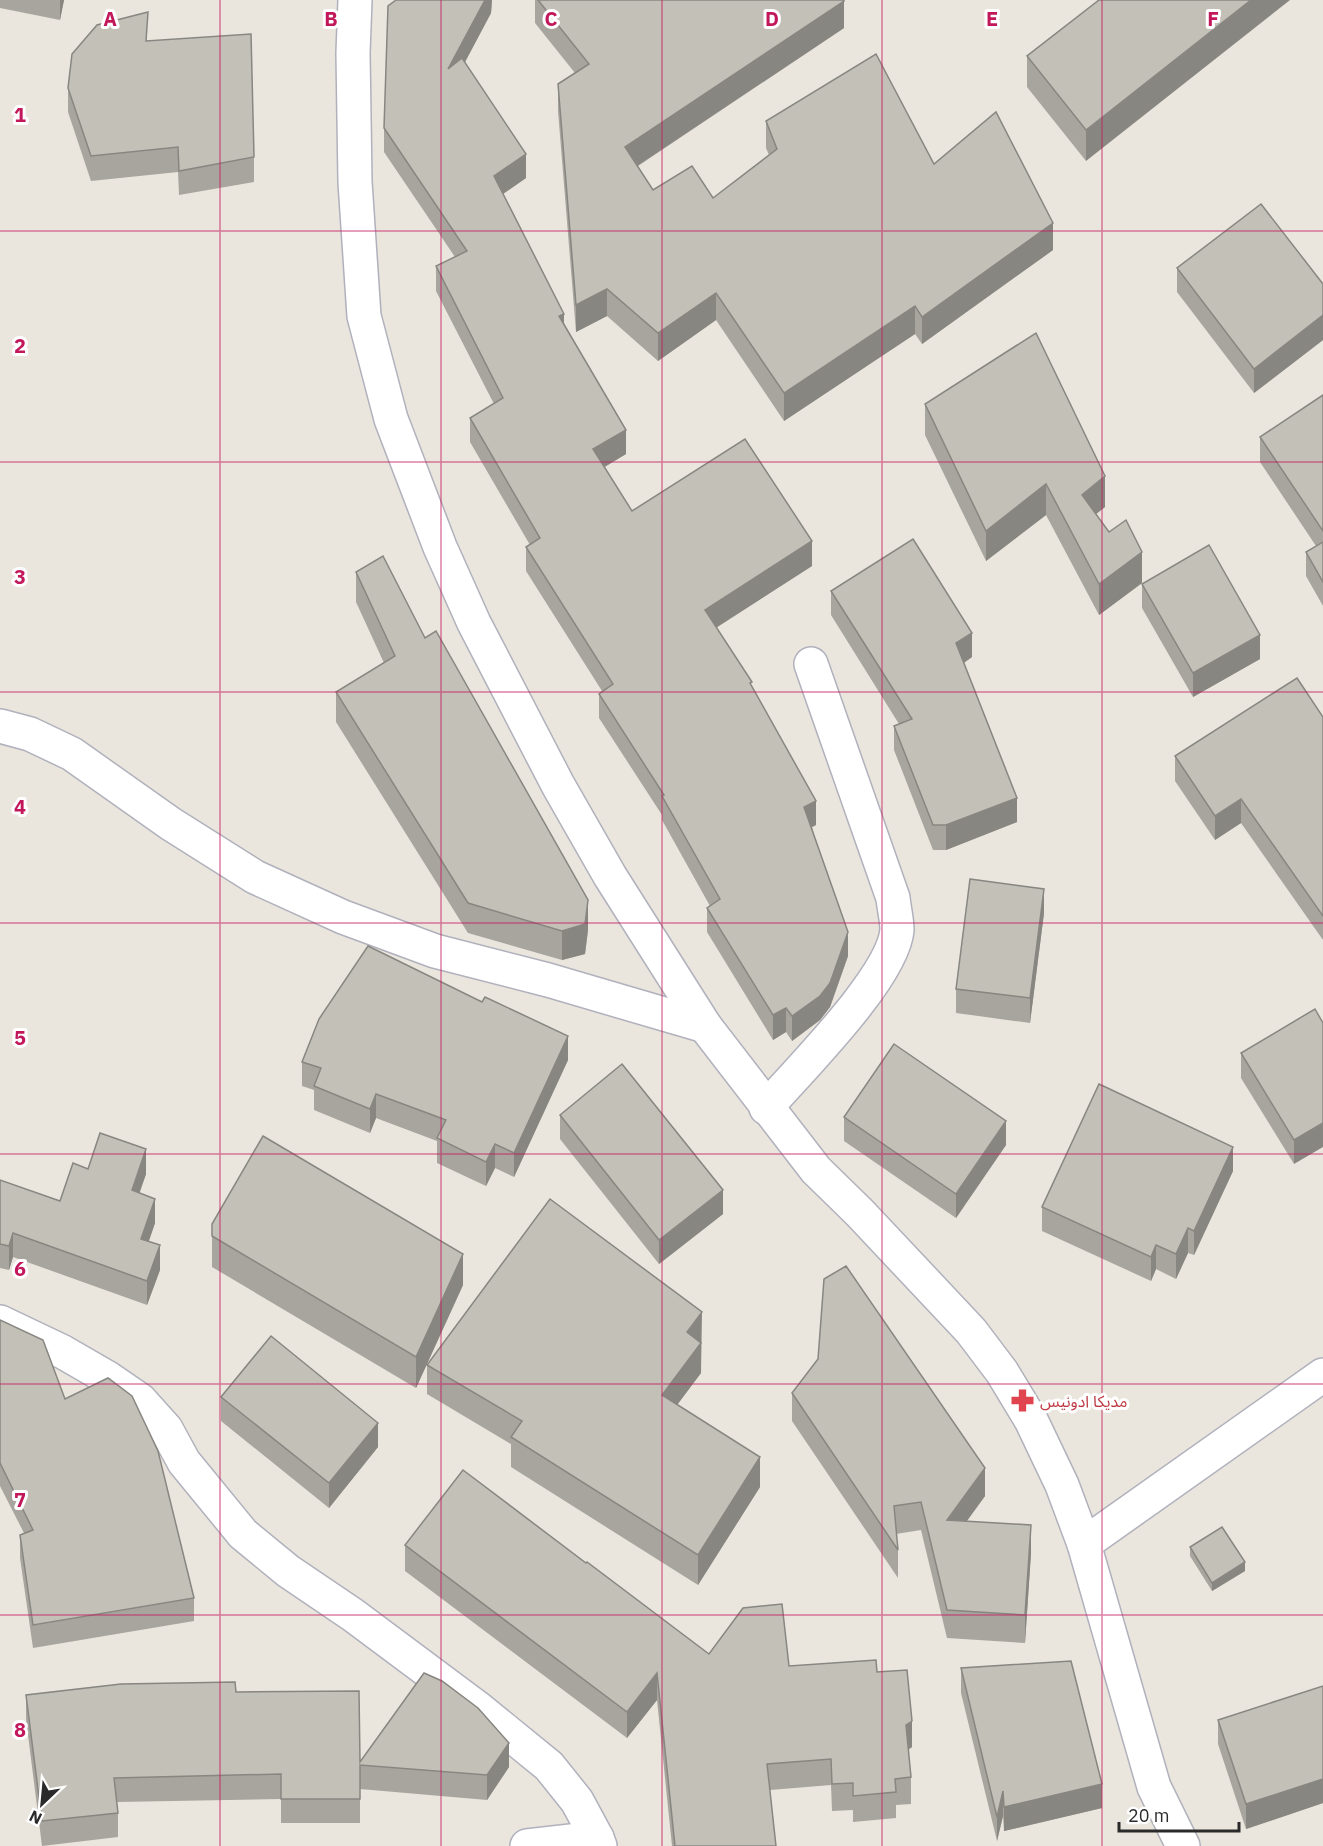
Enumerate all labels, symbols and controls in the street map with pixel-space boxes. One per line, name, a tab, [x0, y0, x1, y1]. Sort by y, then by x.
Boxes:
text: A	[103, 5, 117, 32]
text: B	[324, 5, 338, 32]
text: C	[544, 5, 558, 32]
text: D	[765, 5, 779, 32]
text: E	[986, 5, 998, 32]
text: F	[1207, 5, 1219, 32]
text: 1	[14, 101, 26, 128]
text: 2	[14, 332, 26, 359]
text: 3	[14, 563, 26, 590]
text: 4	[14, 793, 26, 820]
text: 5	[14, 1024, 26, 1051]
text: 6	[14, 1255, 26, 1282]
pharmacy icon: مديكا ادونيس	[1009, 1388, 1035, 1414]
place label: مديكا ادونيس	[1040, 1391, 1127, 1411]
text: 7	[14, 1486, 26, 1513]
text: 8	[14, 1716, 26, 1743]
north arrow	[12, 1774, 72, 1834]
scale bar	[1119, 1795, 1239, 1833]
text: 20 m	[1128, 1804, 1170, 1827]
text: N	[26, 1806, 45, 1829]

